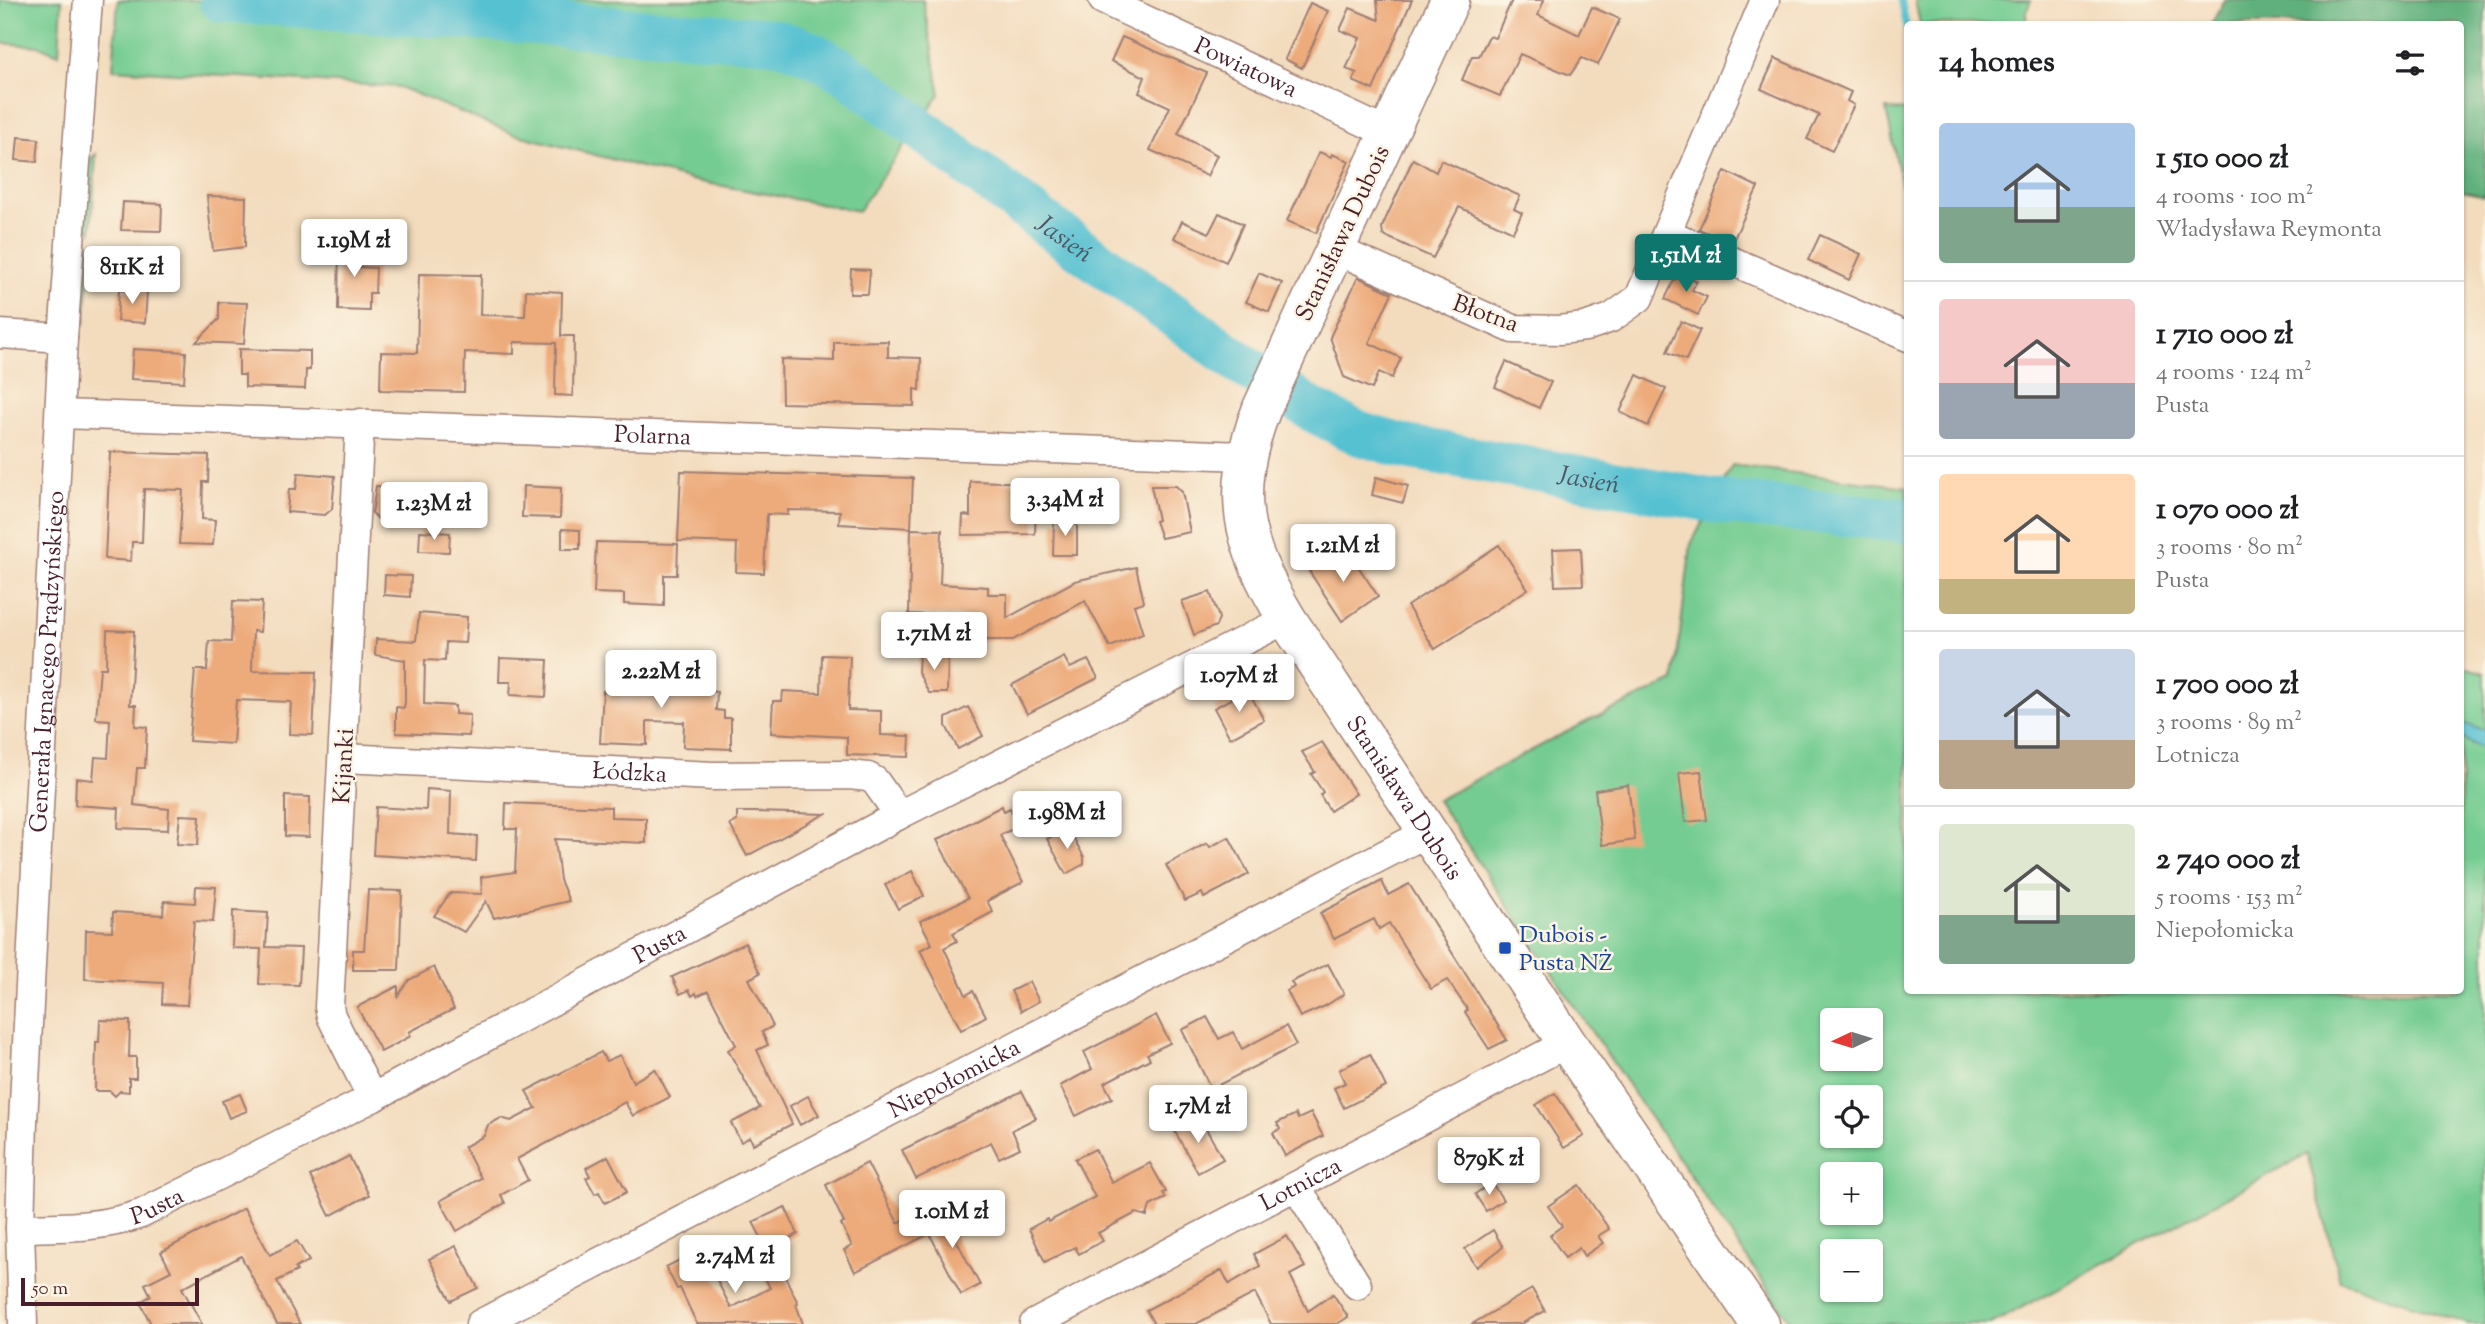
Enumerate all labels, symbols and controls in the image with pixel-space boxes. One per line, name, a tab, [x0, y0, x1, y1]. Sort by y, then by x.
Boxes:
street label: Powiatowa	[1188, 30, 1302, 107]
text: 14 homes	[1939, 42, 2055, 85]
icon: filters	[2391, 44, 2429, 82]
text: 1 510 000 zł	[2156, 138, 2289, 181]
street label: Stanisława Dubois	[1288, 140, 1400, 327]
icon: home	[1995, 151, 2079, 235]
text: 4 rooms · 100 m²	[2156, 181, 2314, 214]
water label: Jasień	[1026, 206, 1100, 273]
text: Władysława Reymonta	[2156, 214, 2382, 247]
pin: 1.19M zł	[282, 219, 426, 279]
text: 1.19M zł	[317, 225, 391, 258]
pin: 1.51M zł	[1614, 234, 1758, 294]
text: 1.51M zł	[1651, 240, 1721, 273]
pin: 811K zł	[67, 246, 197, 306]
text: 811K zł	[100, 252, 164, 285]
street label: Błotna	[1448, 287, 1523, 342]
text: 1 710 000 zł	[2156, 314, 2294, 357]
icon: home	[1995, 327, 2079, 411]
text: 4 rooms · 124 m²	[2156, 357, 2312, 390]
text: Pusta	[2156, 390, 2209, 423]
street label: Polarna	[613, 419, 692, 455]
water label: Jasień	[1553, 458, 1623, 505]
pin: 3.34M zł	[993, 478, 1137, 538]
pin: 1.23M zł	[362, 482, 506, 542]
text: 3.34M zł	[1026, 484, 1104, 517]
text: 1.23M zł	[397, 488, 471, 521]
text: 1 070 000 zł	[2156, 489, 2299, 532]
street label: Generała Ignacego Prądzyńskiego	[23, 490, 74, 834]
icon: home	[1995, 502, 2079, 586]
pin: 1.21M zł	[1271, 524, 1415, 584]
text: 1.21M zł	[1306, 530, 1380, 563]
text: 3 rooms · 80 m²	[2156, 532, 2303, 565]
text: Pusta	[2156, 565, 2209, 598]
pin: 1.71M zł	[862, 612, 1006, 672]
text: 1.71M zł	[897, 618, 971, 651]
pin: 2.22M zł	[589, 650, 733, 710]
pin: 1.07M zł	[1167, 654, 1311, 714]
text: 2.22M zł	[621, 656, 701, 689]
text: 1.07M zł	[1200, 660, 1278, 693]
text: 1 700 000 zł	[2156, 664, 2299, 707]
icon: home	[1995, 677, 2079, 761]
text: 3 rooms · 89 m²	[2156, 707, 2302, 740]
street label: Stanisława Dubois	[1336, 710, 1470, 888]
street label: Kijanki	[326, 727, 364, 805]
text: Lotnicza	[2156, 740, 2240, 773]
street label: Łódzka	[592, 755, 668, 793]
pin: 1.98M zł	[995, 792, 1139, 851]
text: 1.98M zł	[1029, 797, 1105, 830]
text: 2 740 000 zł	[2156, 839, 2300, 882]
icon: home	[1995, 852, 2079, 936]
text: 5 rooms · 153 m²	[2156, 882, 2303, 915]
text: Niepołomicka	[2156, 915, 2294, 948]
street label: Pusta	[628, 917, 693, 974]
place label: Dubois - Pusta NŻ	[1519, 919, 1613, 981]
marker: Dubois - Pusta NŻ	[1497, 940, 1513, 956]
north arrow	[1820, 1008, 1883, 1071]
map controls	[1820, 1008, 1883, 1302]
street label: Niepołomicka	[883, 1031, 1027, 1128]
button: locate	[1820, 1085, 1883, 1148]
pin: 1.7M zł	[1133, 1086, 1263, 1145]
text: 1.7M zł	[1165, 1091, 1231, 1124]
pin: 879K zł	[1424, 1138, 1554, 1197]
text: 879K zł	[1454, 1143, 1524, 1176]
street label: Lotnicza	[1255, 1150, 1348, 1221]
button: +	[1820, 1162, 1883, 1225]
street label: Pusta	[127, 1180, 190, 1235]
pin: 1.01M zł	[880, 1190, 1024, 1250]
text: 1.01M zł	[915, 1196, 989, 1229]
pin: 2.74M zł	[663, 1236, 807, 1295]
button: −	[1820, 1239, 1883, 1302]
text: 2.74M zł	[695, 1241, 775, 1274]
scale bar	[21, 1275, 200, 1307]
text: 50 m	[32, 1276, 68, 1303]

